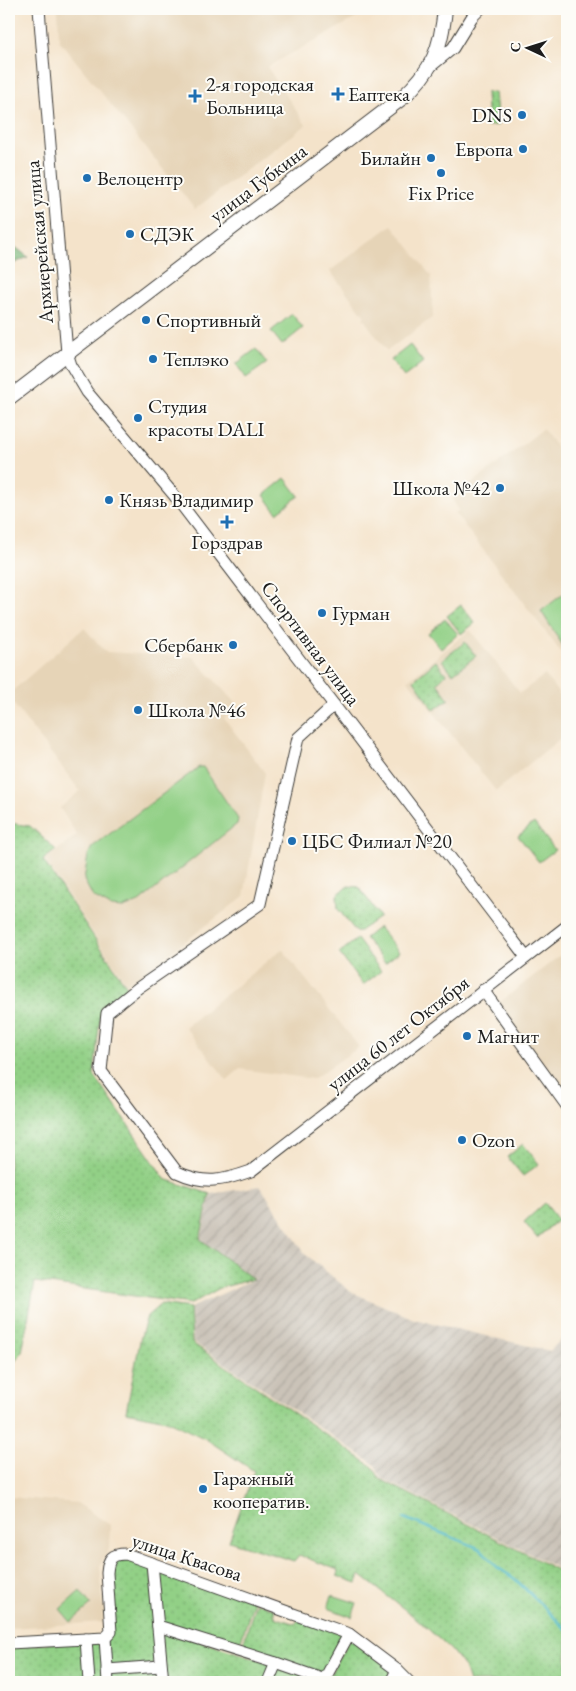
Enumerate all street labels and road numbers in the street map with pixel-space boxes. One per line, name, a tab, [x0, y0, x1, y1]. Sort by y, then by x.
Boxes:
street label: улица Губкина	[204, 138, 312, 228]
street label: Архиерейская улица	[19, 159, 59, 326]
street label: Спортивная улица	[256, 575, 366, 711]
street label: улица 60 лет Октября	[322, 969, 474, 1097]
street label: улица Квасова	[129, 1527, 245, 1587]

